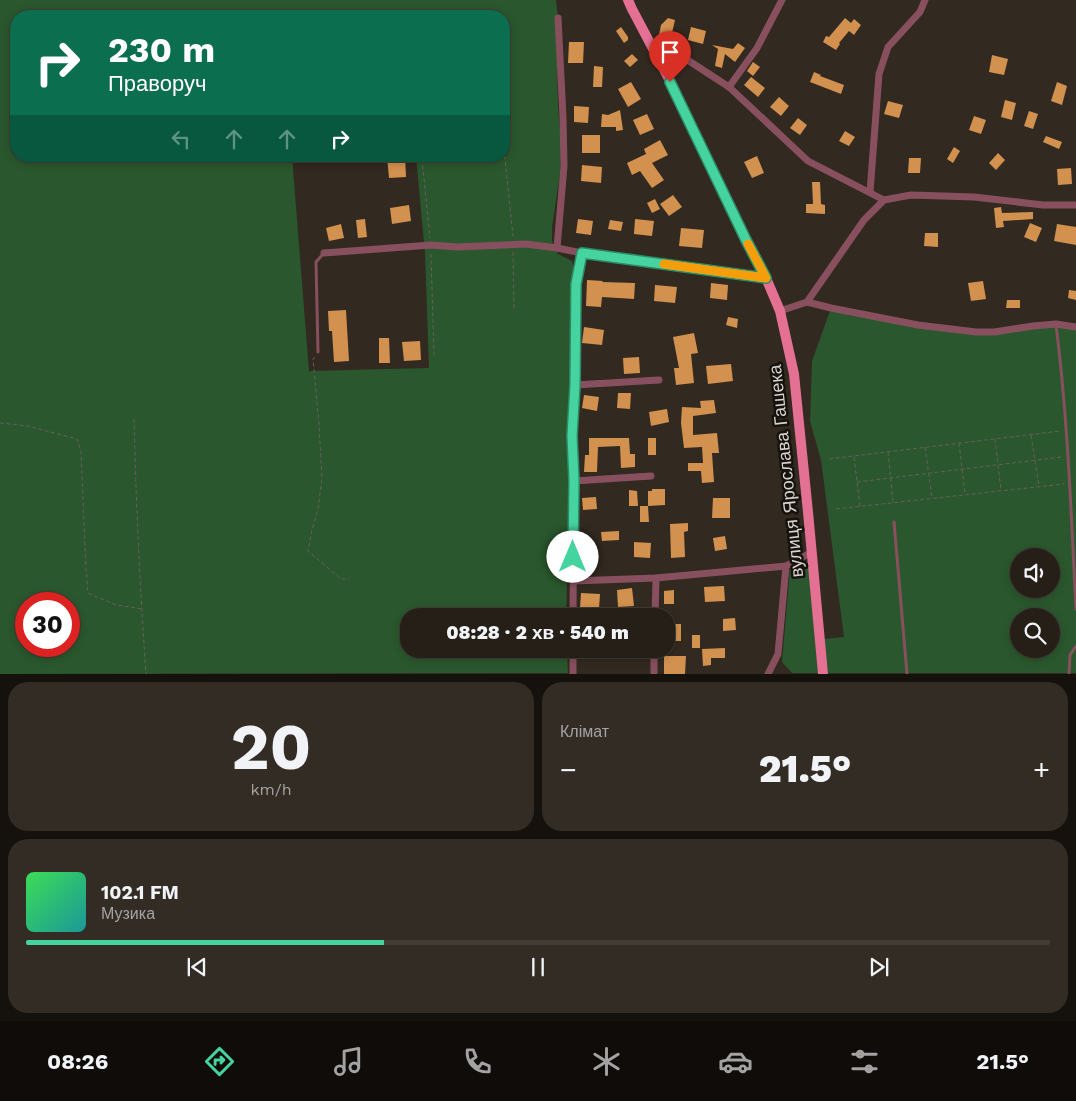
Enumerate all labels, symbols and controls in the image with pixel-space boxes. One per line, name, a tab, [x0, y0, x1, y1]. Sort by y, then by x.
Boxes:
text: 230 m	[108, 29, 215, 71]
icon: right	[25, 30, 90, 95]
pin	[649, 31, 691, 82]
icon: arrive	[656, 38, 684, 66]
text: Праворуч	[108, 71, 206, 96]
icon: left	[167, 125, 195, 153]
icon: ahead	[220, 125, 248, 153]
icon: ahead	[273, 125, 301, 153]
icon: right	[326, 125, 354, 153]
street label: вулиця Ярослава Гашека	[764, 363, 807, 579]
position arrow	[546, 530, 598, 582]
map controls	[1010, 548, 1060, 658]
button: sound	[1010, 548, 1060, 598]
speed limit sign: 30	[15, 592, 80, 657]
button: search	[1010, 608, 1060, 658]
text: 08:28 · 2 хв · 540 m	[446, 621, 629, 644]
text: 20	[231, 709, 311, 785]
text: Клімат	[560, 722, 609, 741]
text: 21.5°	[759, 747, 851, 791]
text: −	[560, 753, 577, 786]
text: +	[1033, 753, 1050, 786]
text: km/h	[250, 780, 292, 799]
text: 102.1 FM	[101, 881, 179, 904]
text: Музика	[101, 904, 155, 923]
icon: previous	[183, 953, 211, 981]
icon: pause	[524, 953, 552, 981]
icon: next	[865, 953, 893, 981]
icon: directions	[202, 1044, 237, 1079]
icon: music	[331, 1044, 366, 1079]
icon: phone	[460, 1044, 495, 1079]
icon: climate	[589, 1044, 624, 1079]
icon: car	[718, 1044, 753, 1079]
icon: filters	[847, 1044, 882, 1079]
text: 08:26	[47, 1049, 108, 1074]
text: 21.5°	[976, 1049, 1029, 1074]

